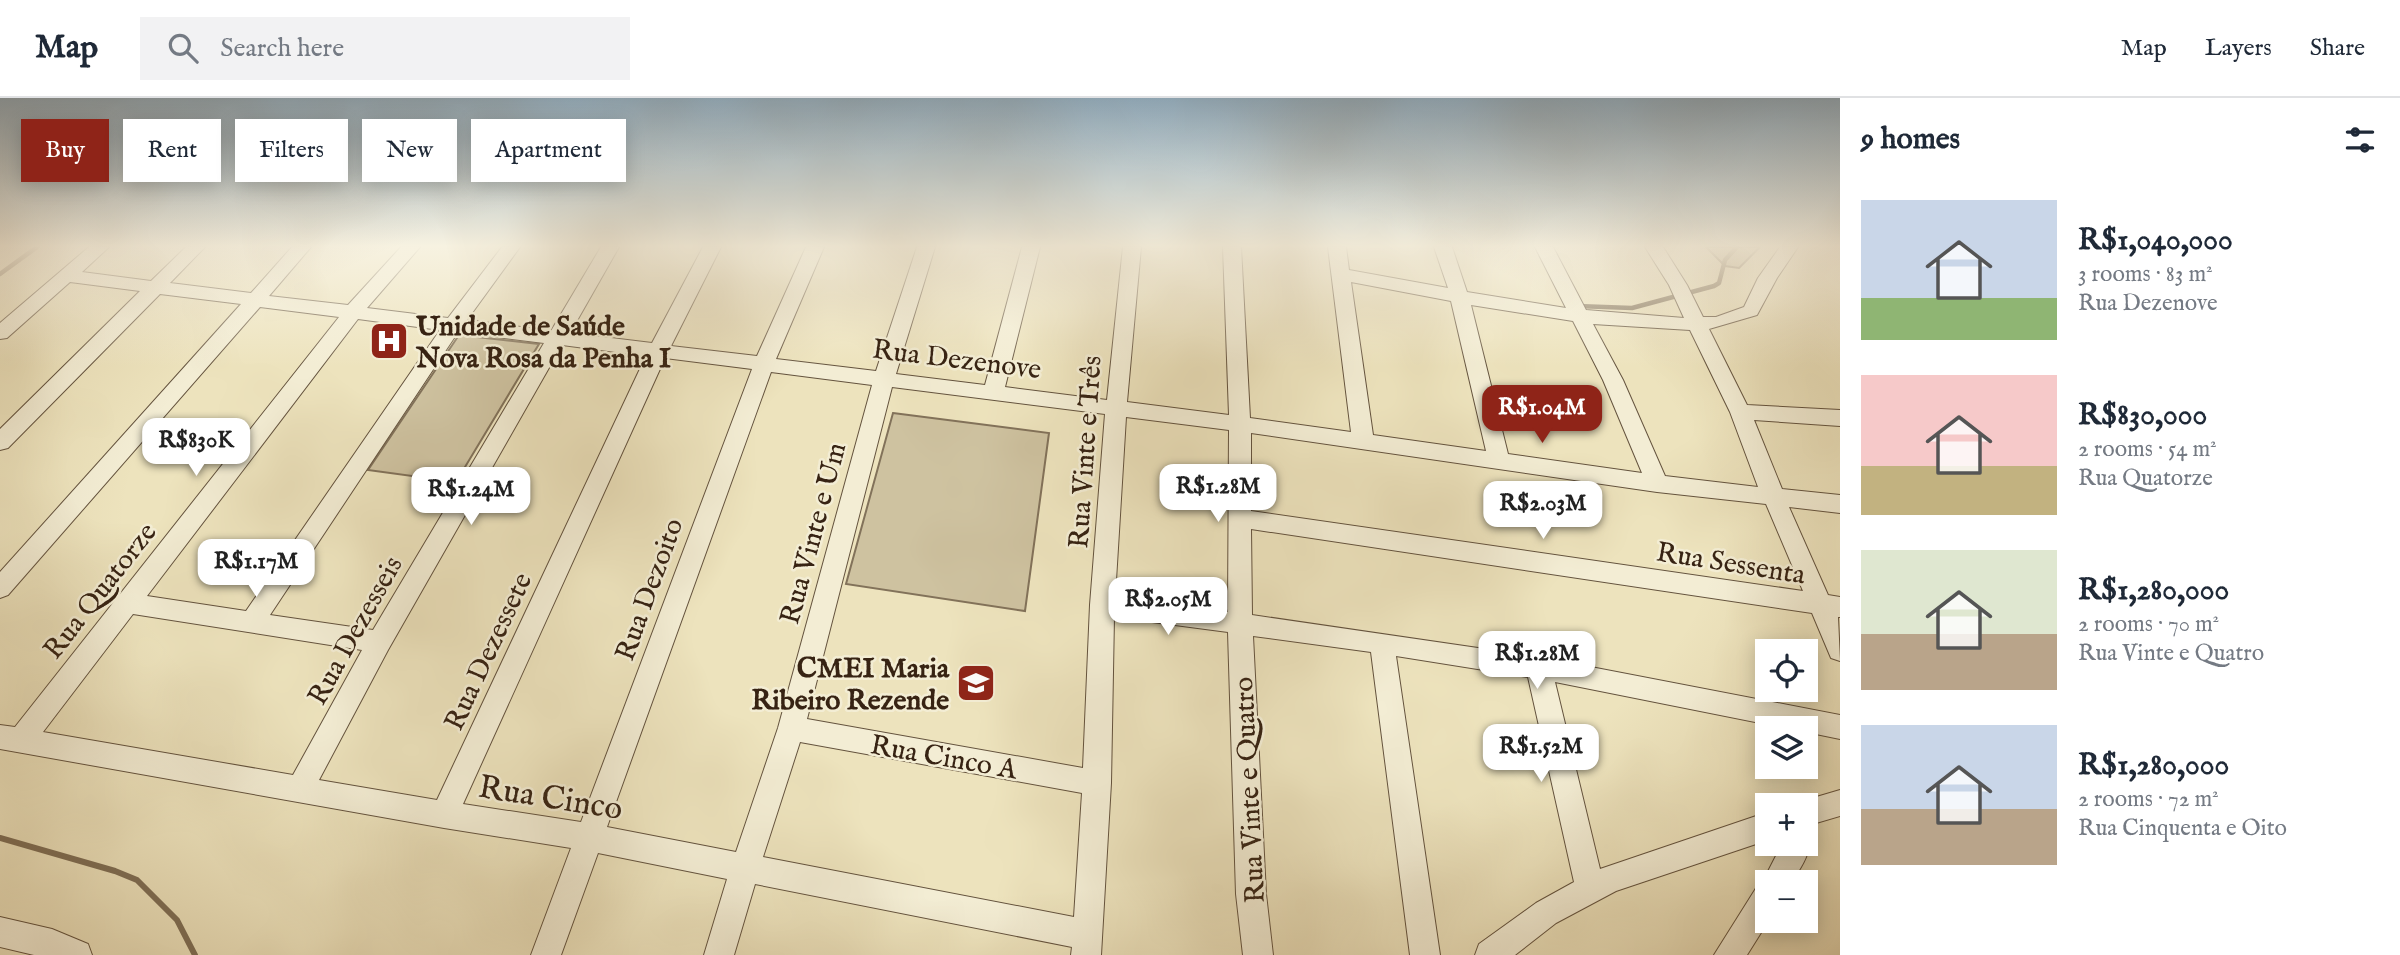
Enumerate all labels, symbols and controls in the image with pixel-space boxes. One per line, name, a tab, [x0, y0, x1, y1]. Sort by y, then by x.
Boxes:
search box	[140, 17, 630, 80]
text: Map	[35, 27, 98, 69]
icon: search	[164, 29, 202, 67]
text: Search here	[220, 32, 344, 65]
text: Map	[2121, 33, 2167, 64]
text: Layers	[2205, 33, 2272, 64]
text: Share	[2310, 33, 2365, 64]
chip: Buy	[21, 119, 109, 182]
chip: Rent	[123, 119, 221, 182]
chip: Filters	[235, 119, 348, 182]
chip: New	[362, 119, 457, 182]
chip: Apartment	[471, 119, 626, 182]
text: 9 homes	[1861, 121, 1960, 159]
icon: filters	[2341, 121, 2379, 159]
text: R$1,040,000	[2078, 222, 2233, 260]
icon: home	[1917, 228, 2001, 312]
text: 3 rooms · 83 m²	[2078, 260, 2213, 289]
text: Rua Dezenove	[2078, 289, 2218, 318]
place label: Unidade de Saúde Nova Rosa da Penha I	[415, 310, 671, 377]
hospital icon: Unidade de Saúde Nova Rosa da Penha I	[368, 320, 410, 362]
street label: Rua Dezenove	[870, 333, 1043, 388]
street label: Rua Vinte e Três	[1062, 355, 1111, 550]
pin: R$1.04M	[1477, 386, 1607, 445]
text: R$1.04M	[1498, 393, 1586, 422]
text: R$830,000	[2078, 397, 2207, 435]
icon: home	[1917, 403, 2001, 487]
pin: R$830K	[139, 418, 253, 478]
text: R$830K	[158, 426, 234, 455]
text: 2 rooms · 54 m²	[2078, 435, 2217, 464]
street label: Rua Vinte e Um	[773, 439, 855, 628]
pin: R$1.28M	[1153, 464, 1283, 524]
text: Rua Quatorze	[2078, 464, 2213, 493]
pin: R$1.24M	[406, 468, 536, 527]
text: R$1.28M	[1175, 472, 1261, 501]
text: R$1.24M	[427, 475, 515, 504]
pin: R$2.03M	[1478, 482, 1608, 541]
text: R$2.03M	[1499, 489, 1587, 518]
street label: Rua Dezoito	[608, 514, 692, 666]
street label: Rua Quatorze	[37, 516, 165, 667]
street label: Rua Sessenta	[1654, 535, 1808, 594]
pin: R$1.17M	[191, 540, 321, 599]
text: R$1.17M	[214, 547, 298, 576]
street label: Rua Dezesseis	[301, 551, 411, 712]
street label: Rua Dezessete	[437, 567, 541, 737]
text: R$1,280,000	[2078, 572, 2229, 610]
pin: R$2.05M	[1103, 578, 1233, 637]
icon: home	[1917, 578, 2001, 662]
text: R$2.05M	[1124, 585, 1212, 614]
text: 2 rooms · 70 m²	[2078, 610, 2219, 639]
pin: R$1.28M	[1472, 632, 1602, 691]
text: R$1.28M	[1494, 639, 1580, 668]
map controls	[1755, 639, 1818, 933]
button: locate	[1755, 639, 1818, 702]
text: Rua Vinte e Quatro	[2078, 639, 2264, 668]
place label: CMEI Maria Ribeiro Rezende	[751, 652, 950, 719]
school or university icon: CMEI Maria Ribeiro Rezende	[955, 662, 997, 704]
street label: Rua Vinte e Quatro	[1227, 676, 1274, 904]
button: layers	[1755, 716, 1818, 779]
pin: R$1.52M	[1476, 724, 1606, 784]
street label: Rua Cinco A	[867, 728, 1021, 789]
text: R$1.52M	[1499, 732, 1583, 761]
text: R$1,280,000	[2078, 747, 2229, 785]
icon: home	[1917, 753, 2001, 837]
street label: Rua Cinco	[475, 767, 626, 831]
text: 2 rooms · 72 m²	[2078, 785, 2219, 814]
button: +	[1755, 793, 1818, 856]
text: Rua Cinquenta e Oito	[2078, 814, 2287, 843]
button: −	[1755, 870, 1818, 933]

